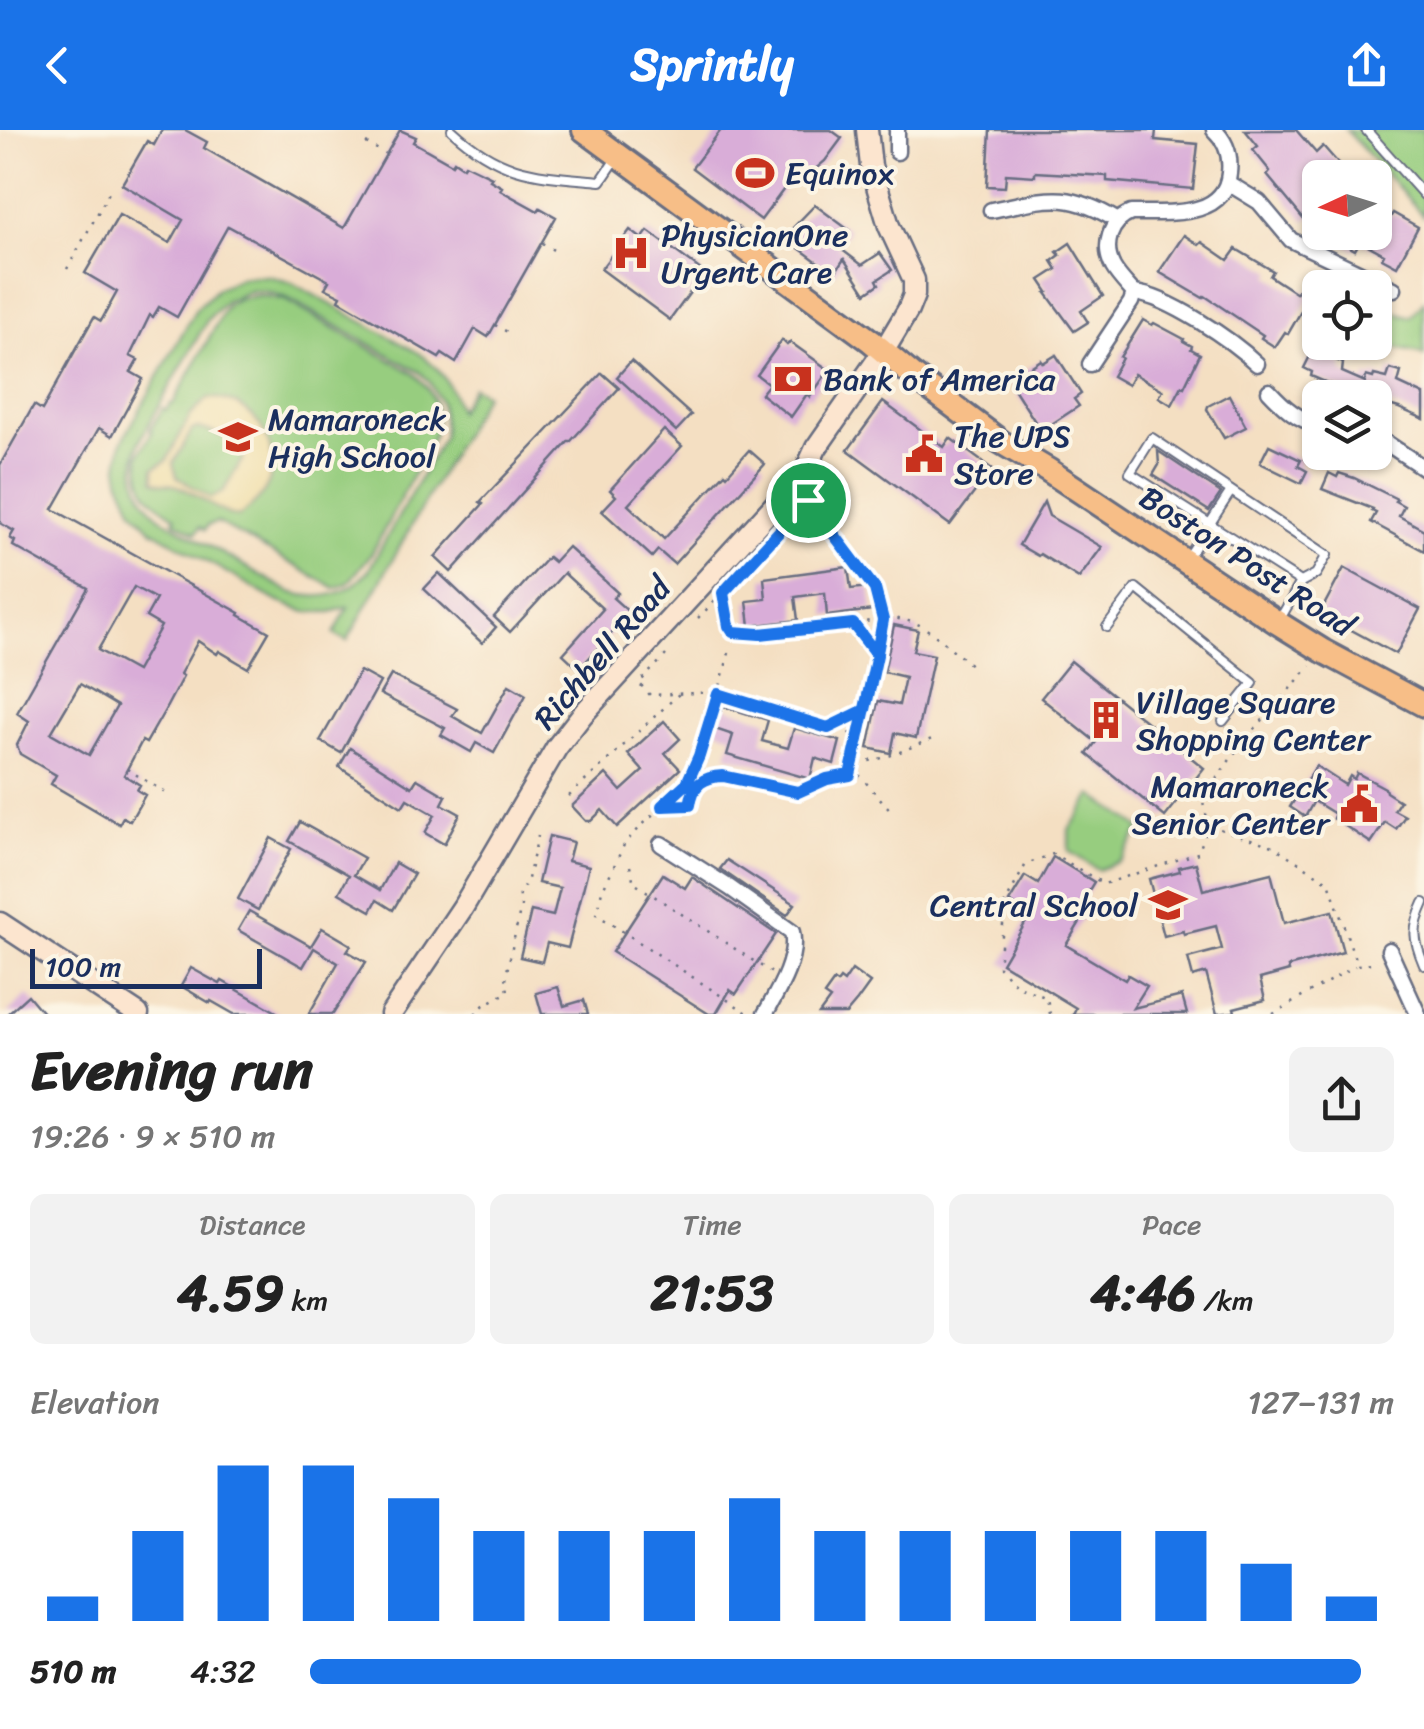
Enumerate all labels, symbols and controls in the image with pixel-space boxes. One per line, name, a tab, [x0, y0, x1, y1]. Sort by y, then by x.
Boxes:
text: Sprintly	[631, 25, 793, 105]
icon: back	[30, 38, 85, 93]
icon: share	[1339, 38, 1394, 93]
place label: Equinox	[785, 145, 894, 202]
sports icon: Equinox	[734, 152, 776, 194]
north arrow	[1302, 160, 1392, 250]
map controls	[1302, 160, 1392, 470]
place label: PhysicianOne Urgent Care	[661, 207, 848, 301]
hospital icon: PhysicianOne Urgent Care	[610, 232, 652, 274]
button: locate	[1302, 270, 1392, 360]
place label: Bank of America	[823, 351, 1056, 408]
bank icon: Bank of America	[772, 358, 814, 400]
button: layers	[1302, 380, 1392, 470]
place label: Mamaroneck High School	[268, 391, 447, 485]
place label: The UPS Store	[954, 408, 1070, 502]
school or university icon: Mamaroneck High School	[217, 416, 259, 458]
public building icon: The UPS Store	[903, 433, 945, 475]
pin	[766, 458, 851, 543]
street label: Boston Post Road	[1127, 470, 1368, 654]
icon: arrive	[781, 473, 836, 528]
street label: Richbell Road	[519, 562, 687, 743]
place label: Village Square Shopping Center	[1136, 674, 1372, 768]
building icon: Village Square Shopping Center	[1085, 699, 1127, 741]
place label: Mamaroneck Senior Center	[1132, 758, 1331, 852]
public building icon: Mamaroneck Senior Center	[1338, 783, 1380, 825]
place label: Central School	[930, 877, 1139, 934]
school or university icon: Central School	[1147, 884, 1189, 926]
text: 100 m	[45, 942, 121, 991]
scale bar	[30, 944, 262, 988]
text: Evening run	[30, 1022, 313, 1119]
button: share	[1289, 1047, 1394, 1152]
text: 19:26 · 9 × 510 m	[30, 1108, 275, 1165]
text: Distance	[199, 1200, 305, 1249]
text: Time	[682, 1200, 742, 1249]
text: Pace	[1142, 1200, 1201, 1249]
text: 4.59	[177, 1249, 284, 1338]
text: 21:53	[650, 1249, 774, 1338]
text: 4:46	[1090, 1249, 1196, 1338]
text: km	[284, 1276, 328, 1325]
text: /km	[1196, 1276, 1253, 1325]
text: Elevation	[30, 1374, 160, 1431]
text: 127–131 m	[1247, 1374, 1394, 1431]
text: 510 m	[30, 1643, 116, 1700]
text: 4:32	[190, 1643, 256, 1700]

